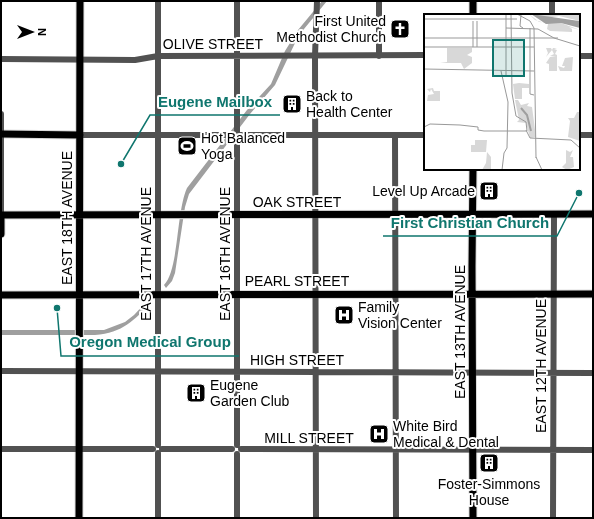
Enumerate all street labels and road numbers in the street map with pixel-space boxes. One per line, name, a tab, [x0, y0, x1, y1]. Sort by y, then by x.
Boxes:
street label: OLIVE STREET	[163, 36, 264, 52]
street label: EAST 18TH AVENUE	[59, 151, 75, 285]
street label: EAST 17TH AVENUE	[138, 187, 154, 321]
street label: EAST 16TH AVENUE	[217, 187, 233, 321]
street label: OAK STREET	[253, 194, 342, 210]
street label: EAST 13TH AVENUE	[452, 265, 468, 399]
street label: PEARL STREET	[245, 273, 350, 289]
street label: EAST 12TH AVENUE	[533, 299, 549, 433]
street label: HIGH STREET	[250, 352, 345, 368]
street label: MILL STREET	[264, 430, 354, 446]

